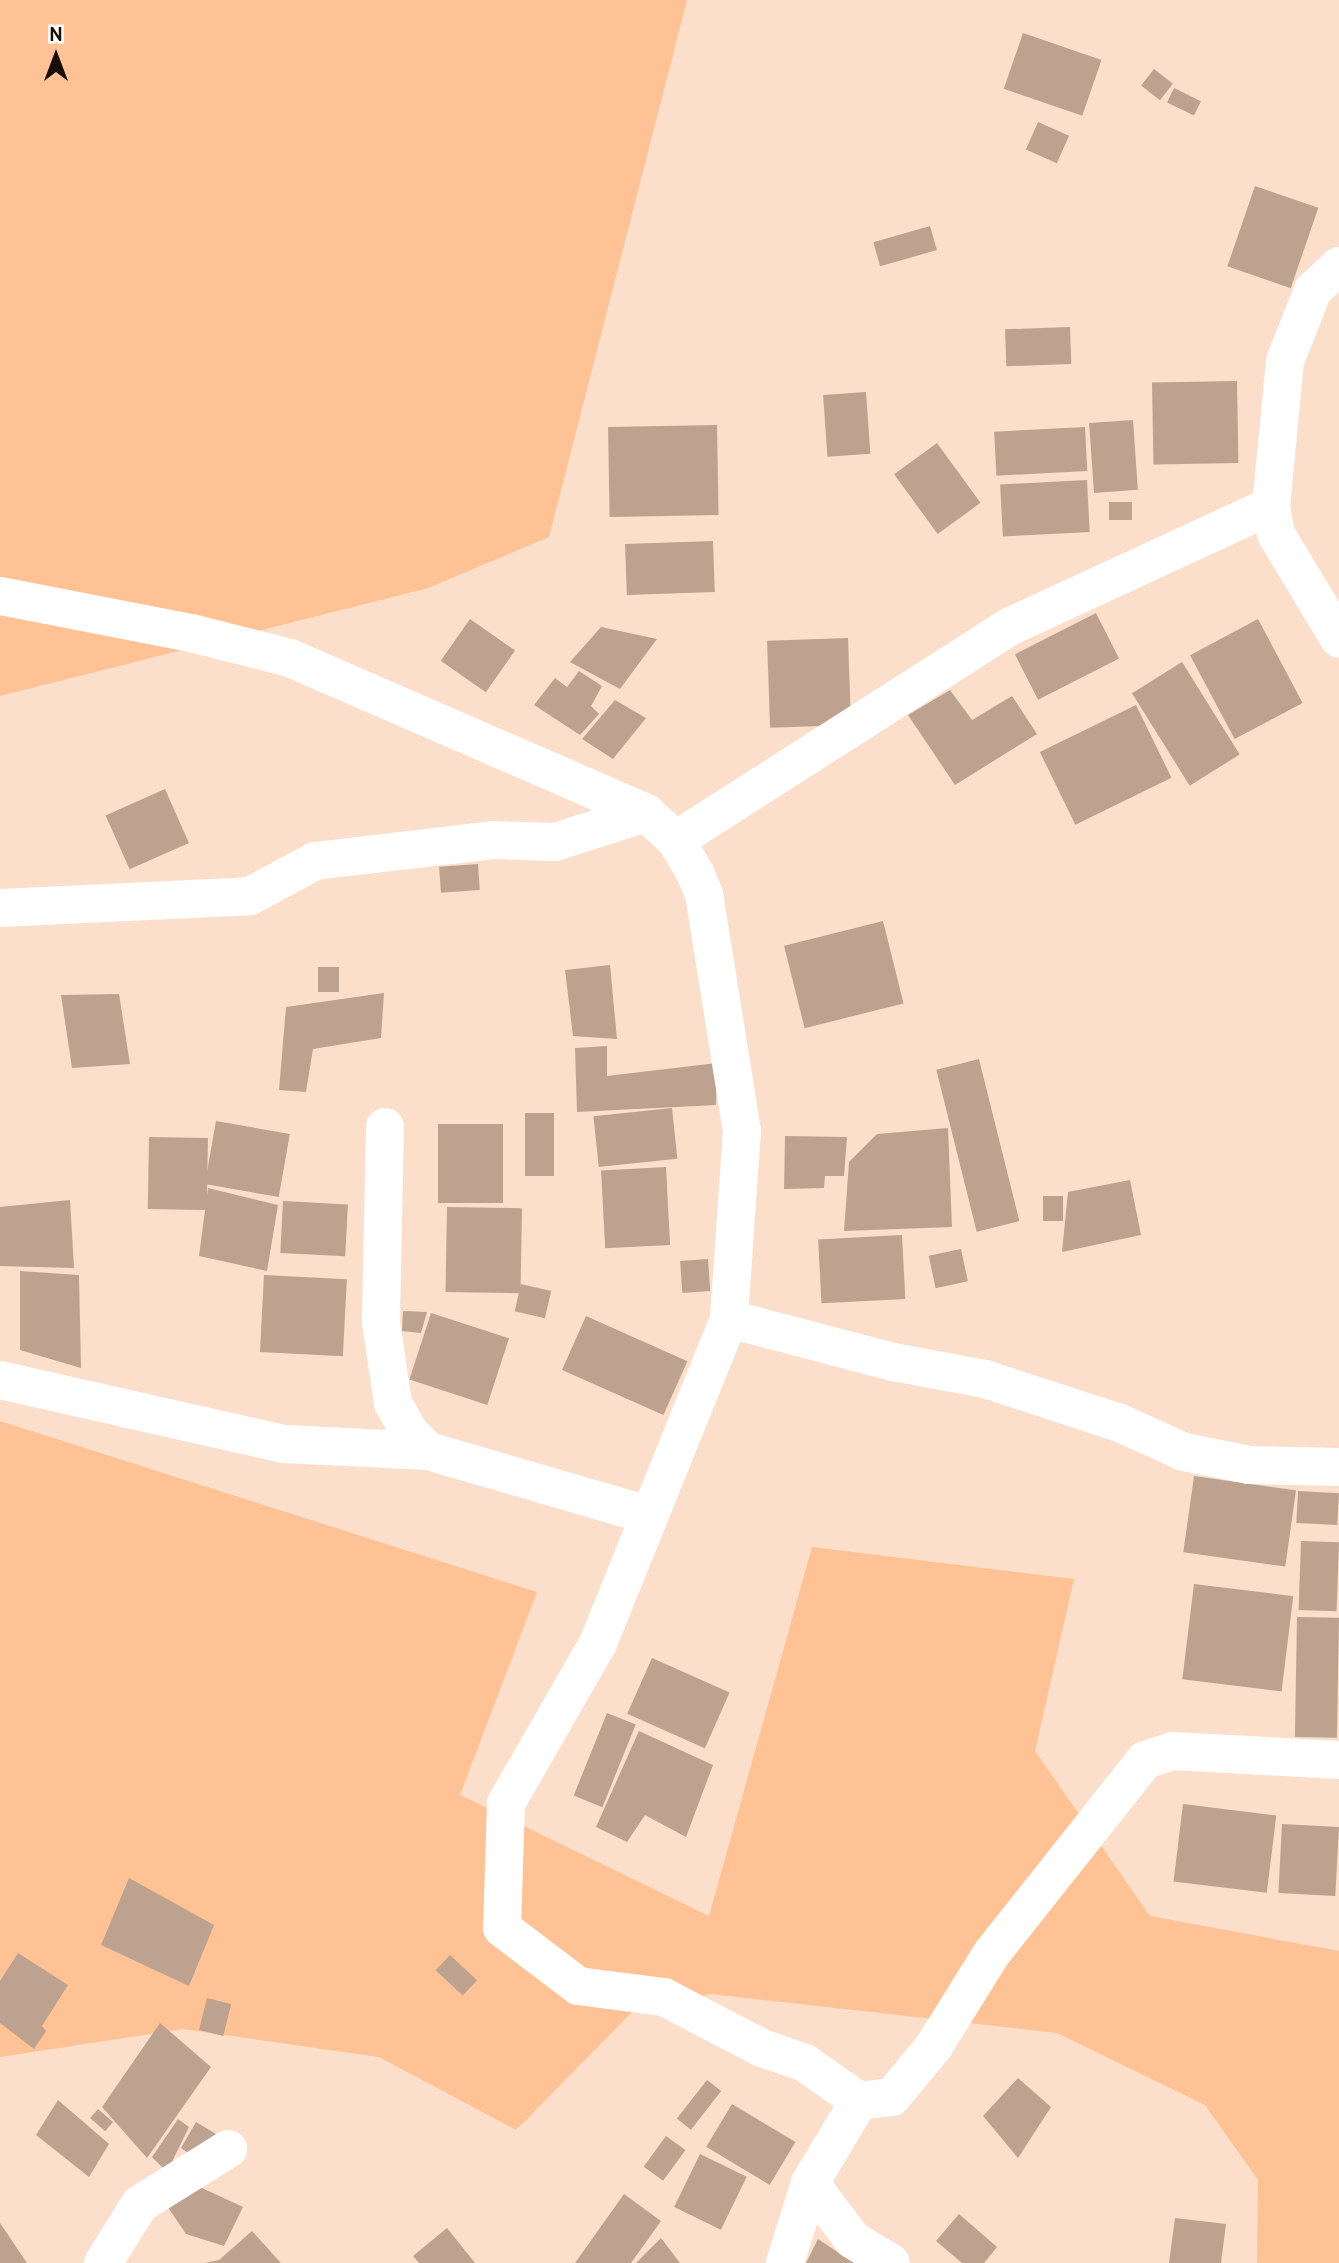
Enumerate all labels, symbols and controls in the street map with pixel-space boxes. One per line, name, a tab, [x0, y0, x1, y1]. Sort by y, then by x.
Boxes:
north arrow	[21, 21, 91, 91]
text: N	[49, 23, 63, 46]

